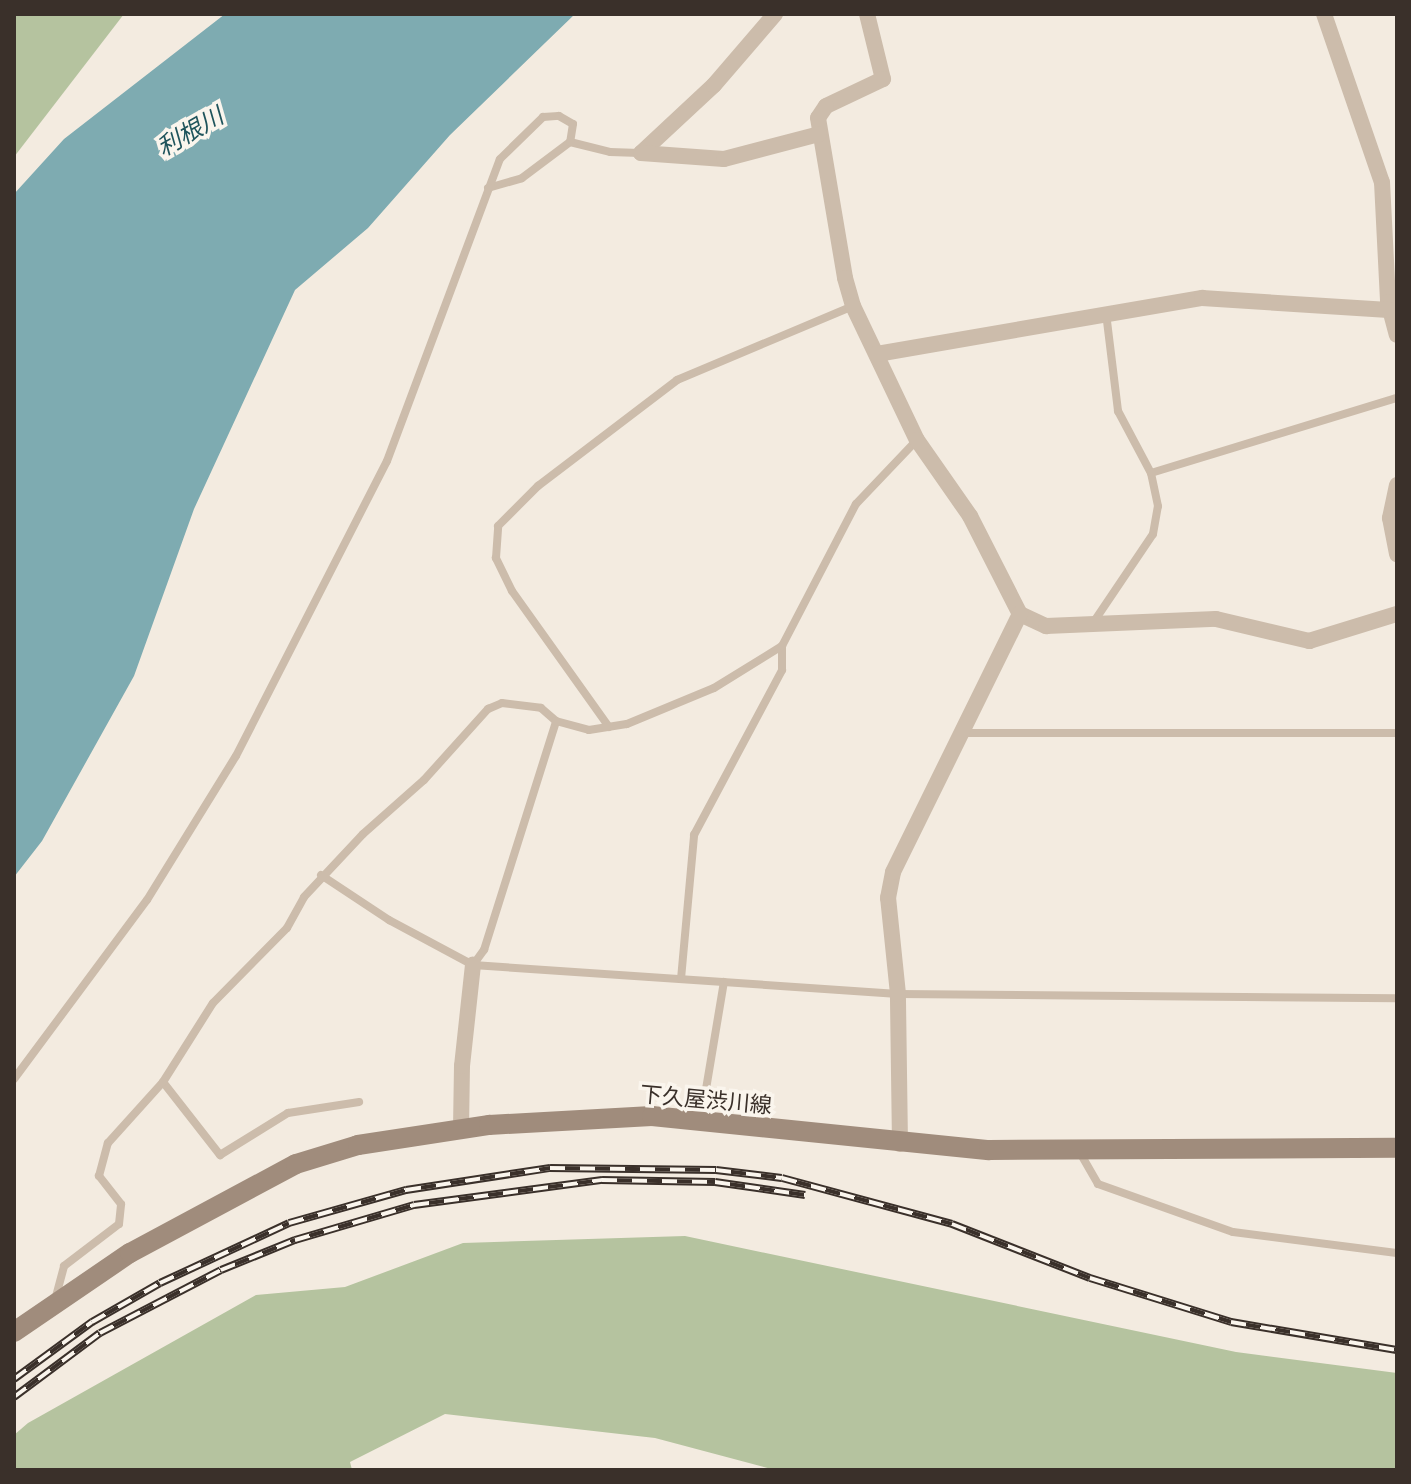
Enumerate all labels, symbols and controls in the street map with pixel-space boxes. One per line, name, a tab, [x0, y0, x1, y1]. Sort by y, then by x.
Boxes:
water label: 利根川	[152, 102, 228, 162]
street label: 下久屋渋川線	[639, 1081, 773, 1119]

